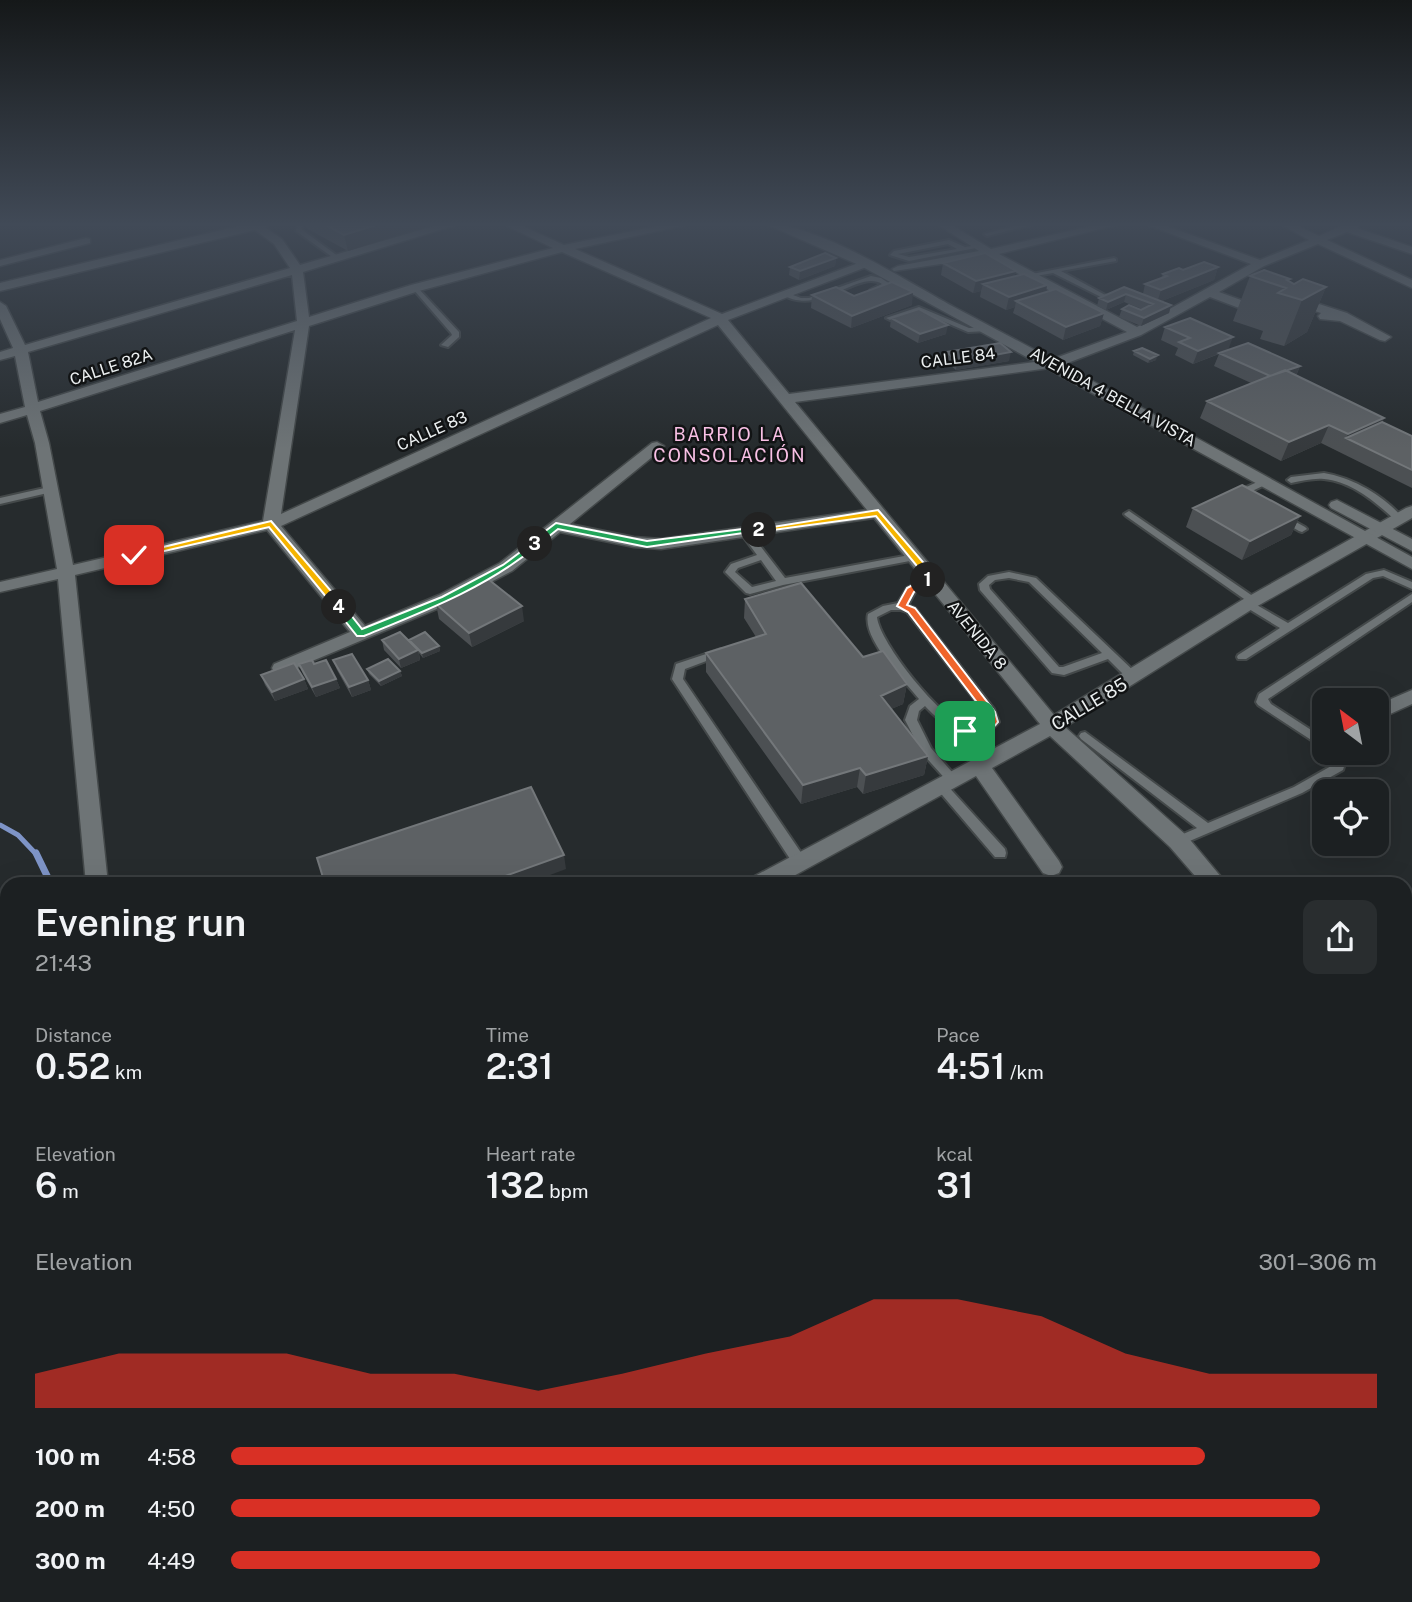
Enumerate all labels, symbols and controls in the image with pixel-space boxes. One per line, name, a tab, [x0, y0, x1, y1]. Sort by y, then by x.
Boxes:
street label: CALLE 84	[920, 344, 996, 372]
street label: AVENIDA 4 BELLA VISTA	[1027, 344, 1199, 450]
street label: CALLE 82A	[67, 345, 155, 389]
street label: CALLE 83	[394, 407, 470, 455]
district label: BARRIO LA CONSOLACIÓN	[653, 424, 807, 466]
pin: 2	[742, 512, 776, 548]
text: 2	[752, 518, 765, 540]
pin	[104, 525, 164, 585]
pin: 3	[518, 526, 552, 562]
text: 3	[528, 532, 541, 554]
icon: check	[115, 536, 153, 574]
pin: 1	[911, 562, 946, 598]
text: 1	[923, 568, 932, 590]
pin: 4	[322, 590, 356, 624]
text: 4	[332, 595, 345, 617]
street label: AVENIDA 8	[943, 597, 1011, 673]
street label: CALLE 85	[1047, 673, 1131, 735]
north arrow	[1312, 688, 1390, 765]
map controls	[1312, 688, 1389, 856]
pin	[935, 701, 995, 761]
icon: arrive	[946, 712, 984, 750]
button: locate	[1312, 779, 1389, 856]
text: Evening run	[35, 900, 246, 945]
button: share	[1303, 900, 1377, 974]
text: 21:43	[35, 949, 92, 976]
text: Distance	[35, 1024, 112, 1046]
text: Time	[486, 1024, 529, 1046]
text: Pace	[936, 1024, 980, 1046]
text: 0.52	[35, 1046, 110, 1087]
text: 2:31	[486, 1046, 553, 1087]
text: 4:51	[936, 1046, 1005, 1087]
text: km	[110, 1061, 142, 1083]
text: /km	[1005, 1061, 1044, 1083]
text: Elevation	[35, 1143, 116, 1165]
text: Heart rate	[486, 1143, 575, 1165]
text: kcal	[936, 1143, 973, 1165]
text: 6	[35, 1165, 58, 1206]
text: 132	[486, 1165, 545, 1206]
text: 31	[936, 1165, 974, 1206]
text: m	[58, 1180, 79, 1202]
text: bpm	[545, 1180, 588, 1202]
text: Elevation	[35, 1248, 133, 1275]
text: 301–306 m	[1258, 1248, 1377, 1275]
text: 100 m	[35, 1443, 100, 1470]
text: 4:58	[147, 1443, 196, 1470]
text: 200 m	[35, 1495, 105, 1522]
text: 4:50	[147, 1495, 195, 1522]
text: 300 m	[35, 1547, 106, 1574]
text: 4:49	[147, 1547, 195, 1574]

